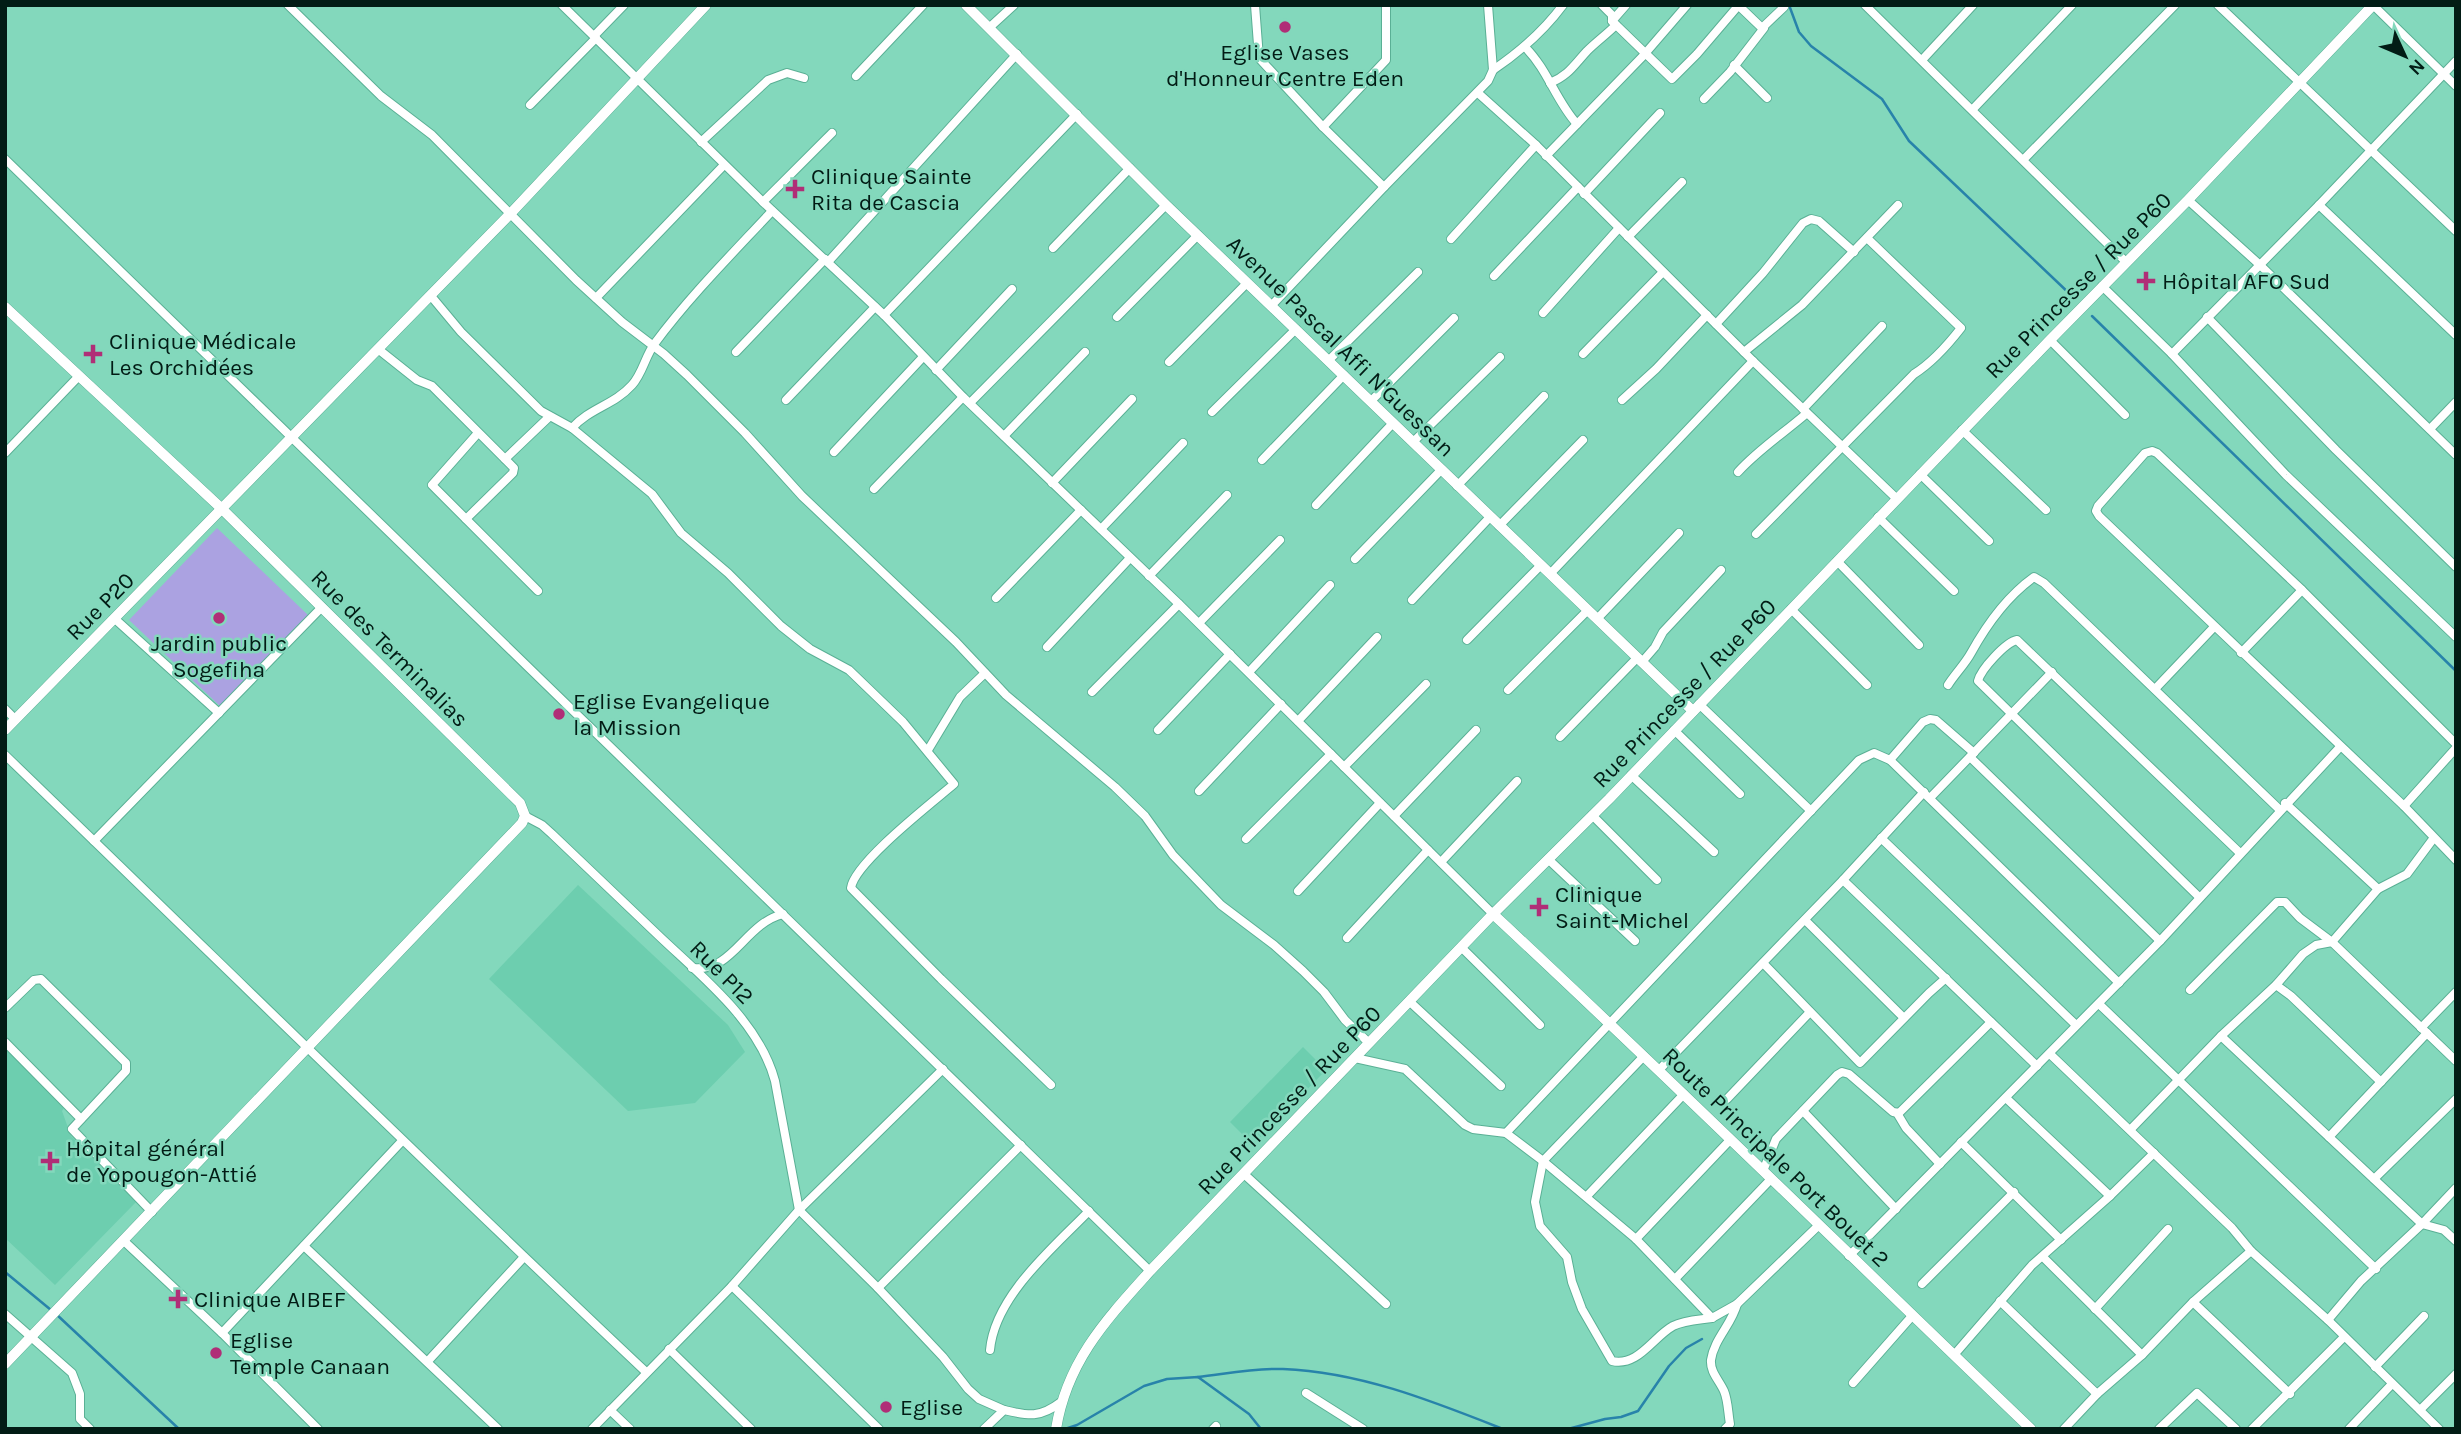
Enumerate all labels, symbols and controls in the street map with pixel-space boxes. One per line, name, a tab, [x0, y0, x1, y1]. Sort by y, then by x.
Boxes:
marker: Eglise Vases d'Honneur Centre Eden	[1277, 19, 1293, 35]
north arrow	[2370, 21, 2440, 91]
place label: Eglise Vases d'Honneur Centre Eden	[1166, 39, 1404, 92]
text: N	[2404, 55, 2429, 80]
place label: Clinique Sainte Rita de Cascia	[811, 163, 972, 216]
marker: Clinique Sainte Rita de Cascia	[785, 179, 805, 199]
street label: Rue Princesse / Rue P60	[1980, 187, 2177, 384]
street label: Avenue Pascal Affi N'Guessan	[1221, 230, 1460, 462]
place label: Hôpital AFO Sud	[2162, 268, 2331, 295]
marker: Hôpital AFO Sud	[2136, 271, 2156, 291]
place label: Clinique Médicale Les Orchidées	[109, 328, 296, 381]
marker: Clinique Médicale Les Orchidées	[83, 344, 103, 364]
street label: Rue des Terminalias	[305, 564, 474, 733]
street label: Rue P20	[61, 567, 140, 646]
street label: Rue Princesse / Rue P60	[1587, 593, 1782, 794]
marker: Jardin public Sogefiha	[211, 610, 227, 626]
place label: Jardin public Sogefiha	[151, 630, 287, 683]
place label: Eglise Evangelique la Mission	[573, 688, 770, 741]
marker: Eglise Evangelique la Mission	[551, 706, 567, 722]
place label: Clinique Saint-Michel	[1555, 881, 1689, 934]
marker: Clinique Saint-Michel	[1529, 897, 1549, 917]
street label: Rue P12	[684, 935, 759, 1010]
street label: Rue Princesse / Rue P60	[1192, 1000, 1387, 1201]
street label: Route Principale Port Bouet 2	[1657, 1042, 1895, 1273]
place label: Hôpital général de Yopougon-Attié	[66, 1135, 257, 1188]
marker: Hôpital général de Yopougon-Attié	[40, 1151, 60, 1171]
place label: Clinique AIBEF	[194, 1286, 346, 1313]
marker: Clinique AIBEF	[168, 1289, 188, 1309]
place label: Eglise Temple Canaan	[230, 1327, 390, 1380]
marker: Eglise Temple Canaan	[208, 1345, 224, 1361]
place label: Eglise	[900, 1394, 963, 1421]
marker: Eglise	[878, 1399, 894, 1415]

